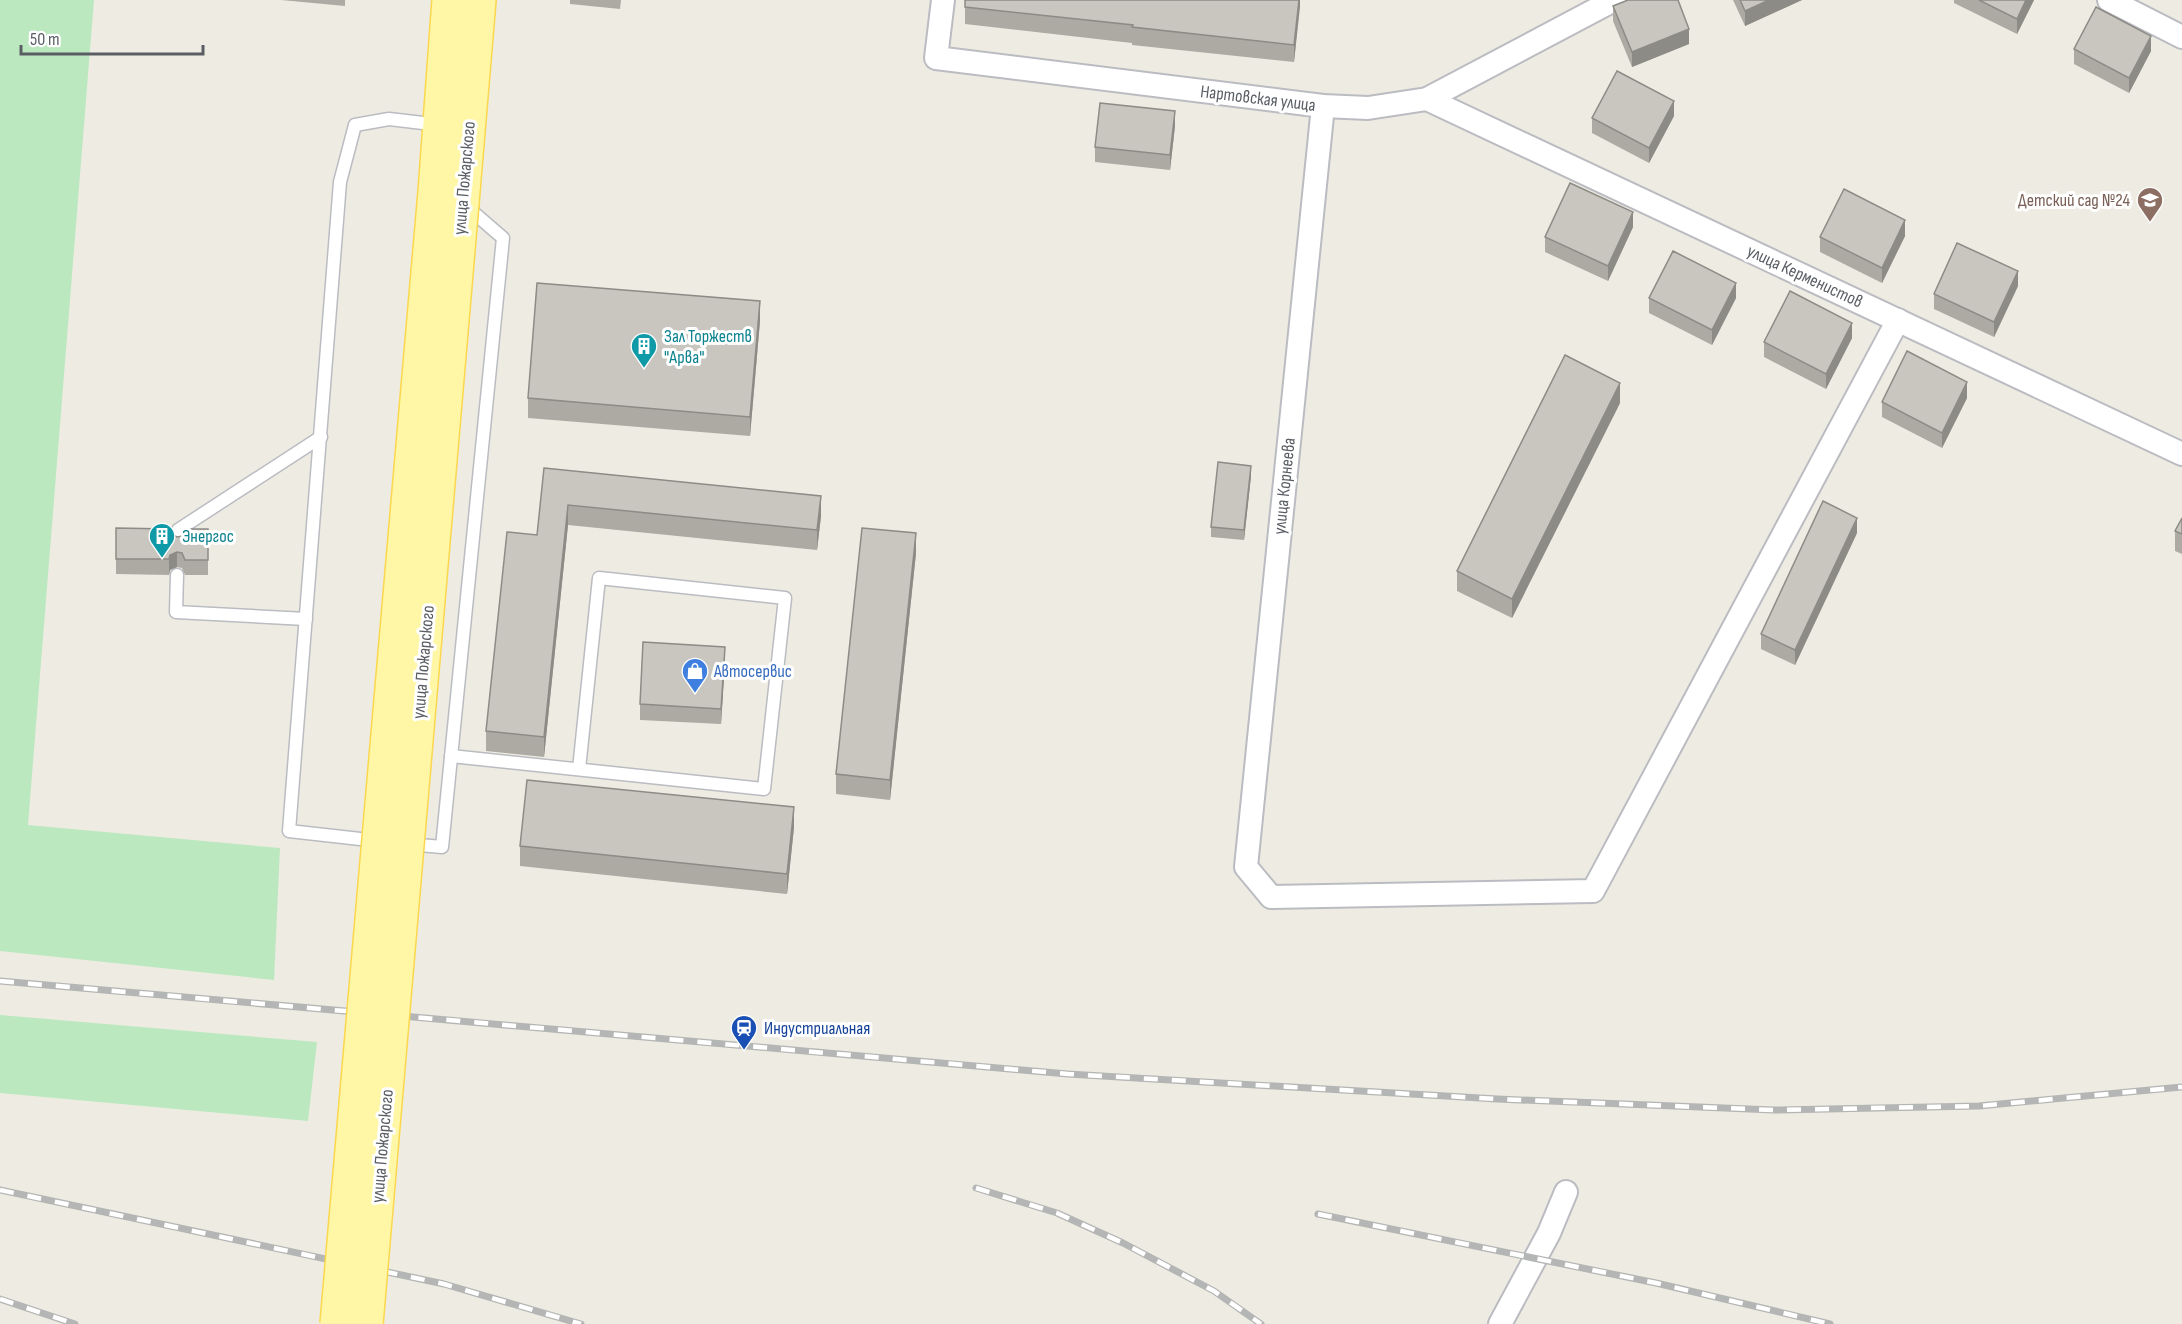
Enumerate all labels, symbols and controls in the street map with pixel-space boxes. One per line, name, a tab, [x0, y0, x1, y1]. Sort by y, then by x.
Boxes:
scale bar	[21, 18, 202, 56]
text: 50 m	[30, 29, 60, 50]
street label: Нартовская улица	[1199, 81, 1317, 116]
street label: улица Пожарского	[449, 120, 480, 236]
school or university icon: Детский сад №24	[2135, 185, 2165, 223]
place label: Детский сад №24	[2018, 190, 2130, 211]
street label: улица Керменистов	[1744, 240, 1866, 312]
place label: Зал Торжеств "Арва"	[664, 326, 752, 368]
building icon: Зал Торжеств "Арва"	[629, 331, 659, 369]
street label: улица Корнеева	[1269, 437, 1300, 536]
building icon: Энергос	[147, 521, 177, 559]
place label: Энергос	[182, 526, 234, 547]
street label: улица Пожарского	[408, 604, 439, 720]
shop icon: Автосервис	[680, 656, 710, 694]
place label: Автосервис	[713, 661, 792, 682]
station icon: Индустриальная	[729, 1013, 759, 1051]
place label: Индустриальная	[764, 1018, 870, 1039]
street label: улица Пожарского	[367, 1088, 398, 1204]

